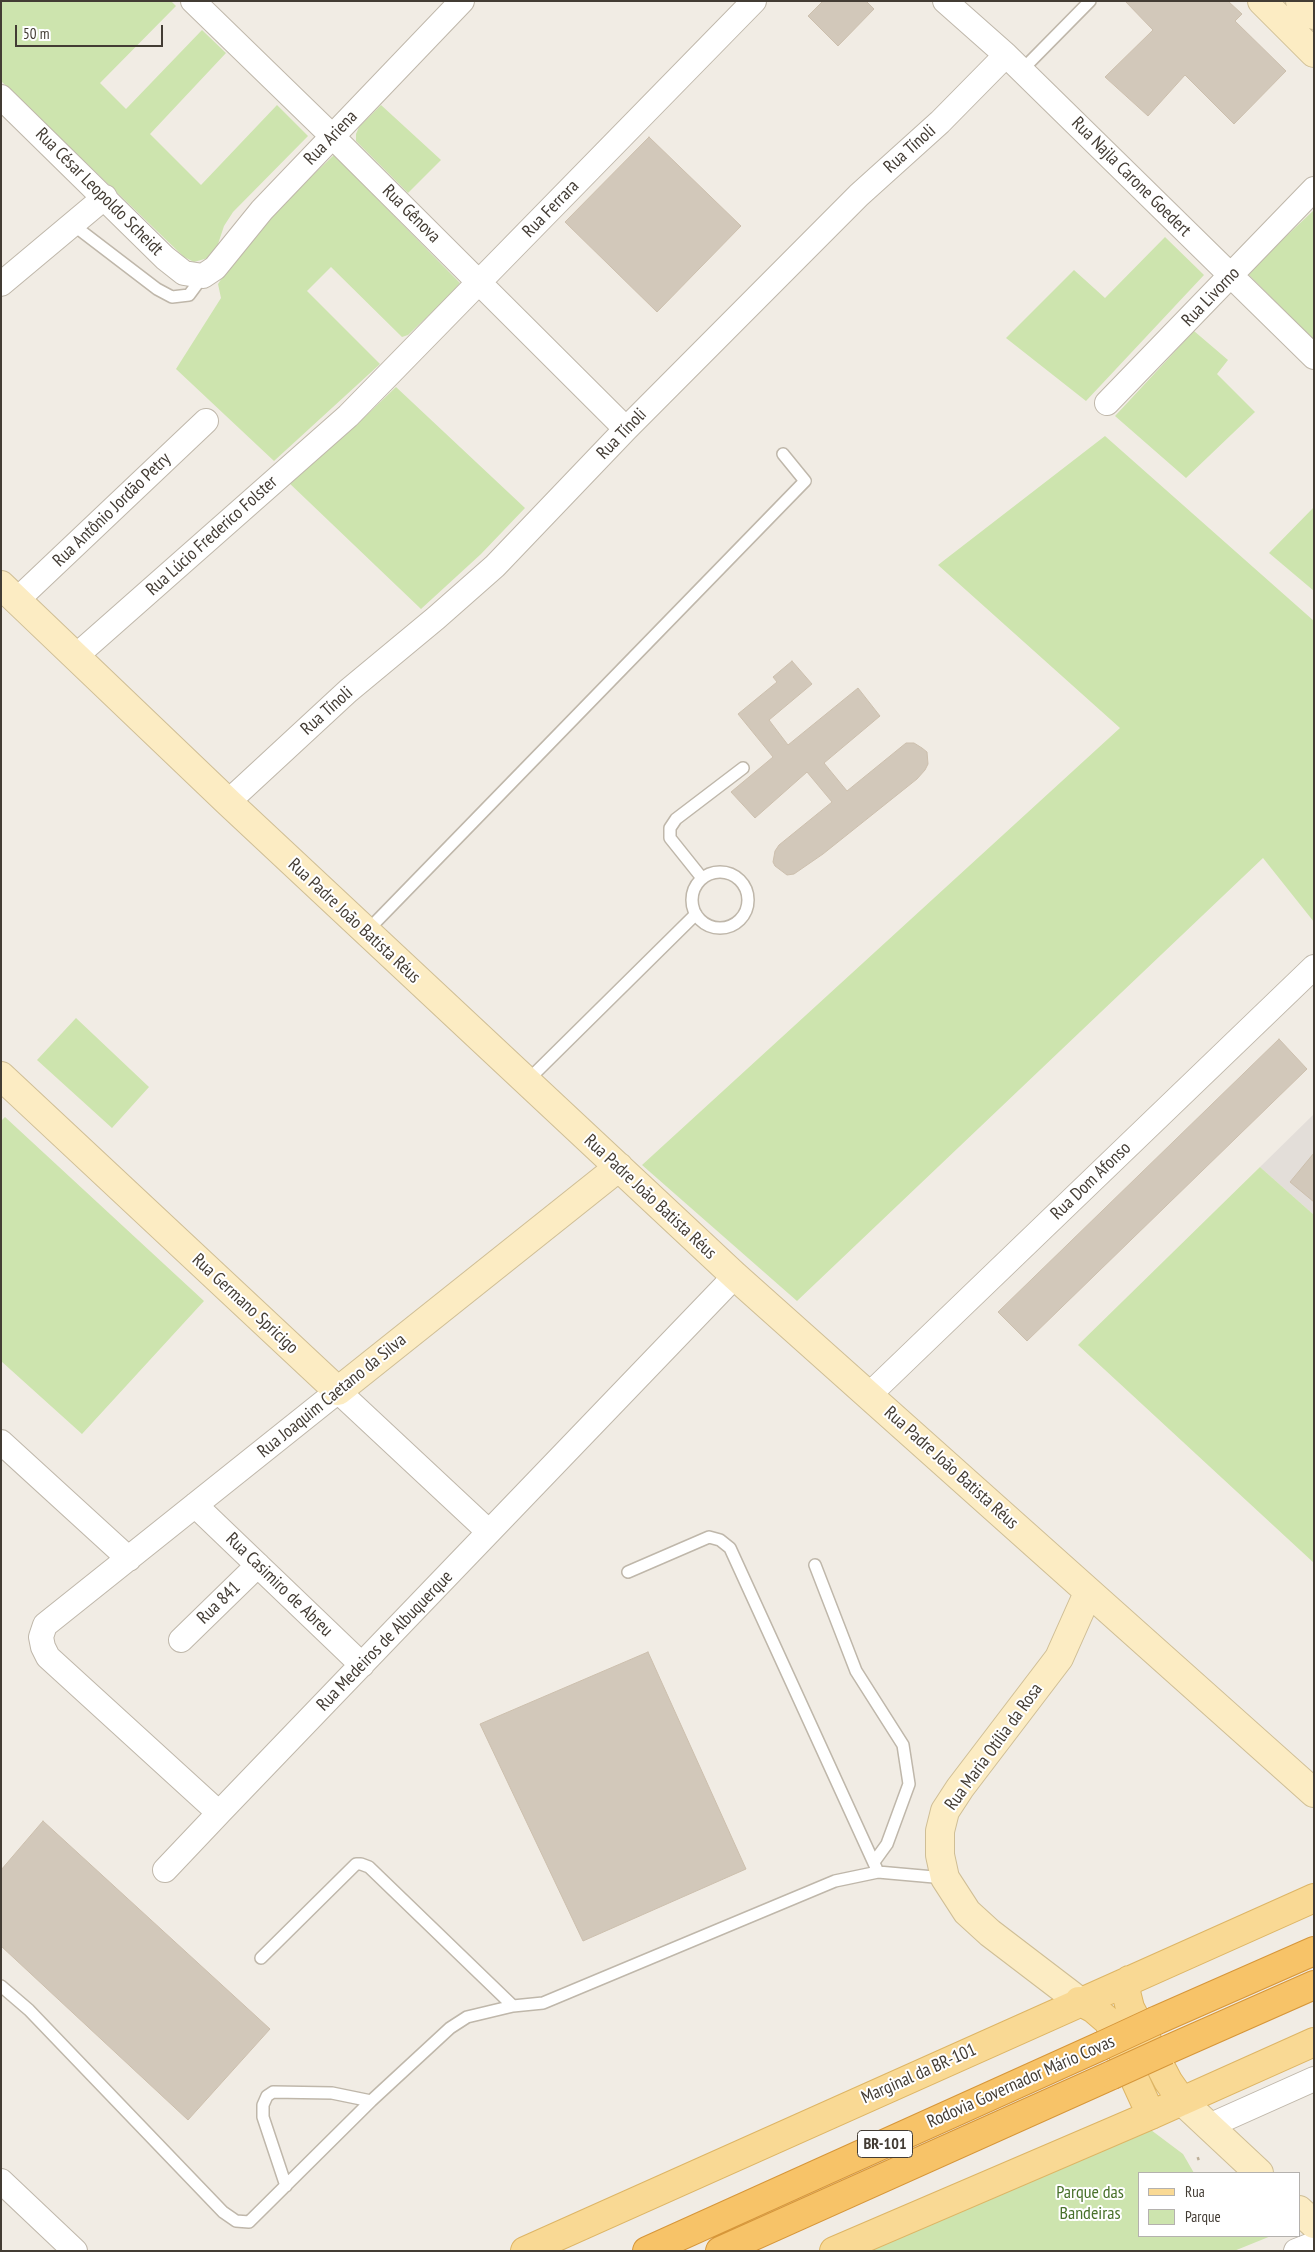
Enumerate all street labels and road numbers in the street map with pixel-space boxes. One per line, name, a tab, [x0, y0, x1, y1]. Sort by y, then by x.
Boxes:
street label: Rua Ariena	[300, 106, 362, 170]
street label: Rua Najla Carone Goedert	[1067, 113, 1195, 241]
street label: Rua Tínoli	[880, 120, 940, 178]
street label: Rua César Leopoldo Scheidt	[31, 124, 167, 260]
street label: Rua Ferrara	[518, 176, 584, 242]
street label: Rua Gênova	[377, 180, 445, 248]
street label: Rua Livorno	[1177, 263, 1245, 331]
street label: Rua Tínoli	[593, 404, 651, 464]
street label: Rua Antônio Jordão Petry	[49, 448, 175, 572]
street label: Rua Lúcio Frederico Folster	[142, 471, 282, 601]
street label: Rua Tínoli	[297, 682, 357, 740]
street label: Rua Padre João Batista Réus	[283, 854, 425, 988]
street label: Rua Padre João Batista Réus	[579, 1130, 721, 1264]
street label: Rua Dom Afonso	[1047, 1138, 1135, 1224]
street label: Rua Germano Spricigo	[187, 1249, 303, 1359]
street label: Rua Joaquim Caetano da Silva	[253, 1329, 411, 1463]
street label: Rua Padre João Batista Réus	[879, 1402, 1023, 1534]
street label: Rua Casimiro de Abreu	[221, 1528, 337, 1642]
street label: Rua Medeiros de Albuquerque	[312, 1566, 458, 1716]
street label: Rua 841	[193, 1577, 245, 1629]
street label: Rua Maria Otília da Rosa	[941, 1679, 1047, 1815]
street label: Rodovia Governador Mário Covas	[924, 2031, 1118, 2133]
street label: Marginal da BR-101	[858, 2039, 980, 2109]
road number: BR-101	[858, 2130, 912, 2158]

